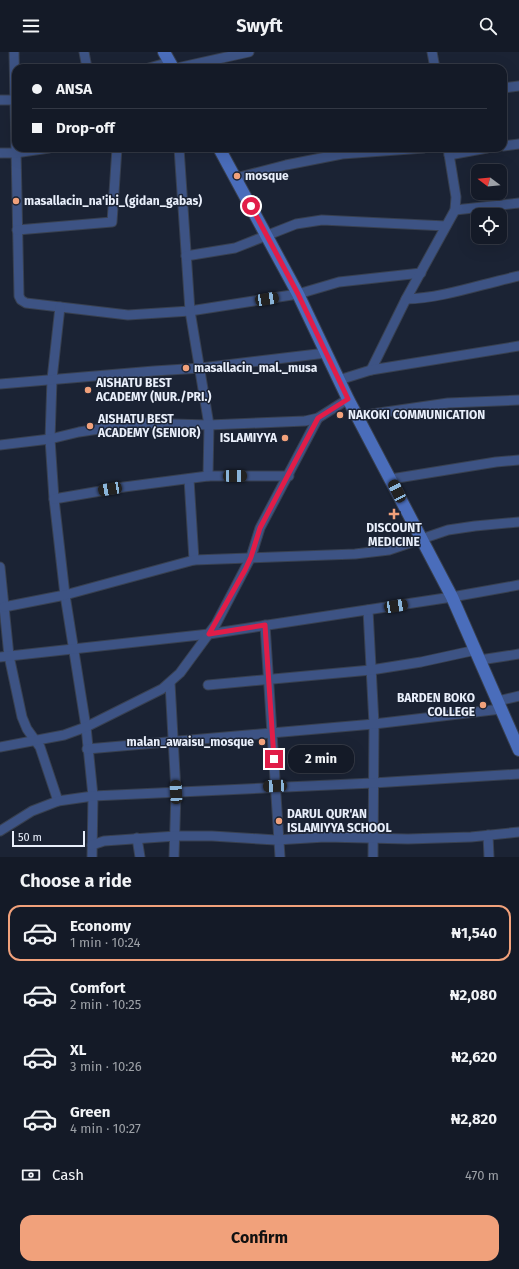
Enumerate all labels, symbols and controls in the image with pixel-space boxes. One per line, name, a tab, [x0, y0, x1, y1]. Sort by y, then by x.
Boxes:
icon: menu	[20, 15, 42, 37]
text: Swyft	[236, 15, 283, 37]
icon: search	[477, 15, 499, 37]
text: ANSA	[56, 80, 92, 98]
text: Drop-off	[56, 119, 115, 137]
north arrow	[471, 164, 507, 200]
map controls	[471, 164, 507, 244]
place label: mosque	[245, 169, 289, 183]
marker: mosque	[232, 171, 242, 181]
place label: masallacin_na'ibi_(gidan_gabas)	[24, 194, 202, 208]
marker: masallacin_na'ibi_(gidan_gabas)	[11, 196, 21, 206]
route start	[242, 197, 260, 215]
button: locate	[471, 208, 507, 244]
car	[254, 291, 280, 307]
place label: masallacin_mal._musa	[194, 361, 318, 375]
marker: masallacin_mal._musa	[181, 363, 191, 373]
place label: AISHATU BEST ACADEMY (NUR./PRI.)	[95, 376, 211, 404]
marker: AISHATU BEST ACADEMY (NUR./PRI.)	[83, 385, 93, 395]
place label: NAKOKI COMMUNICATION	[348, 408, 485, 422]
marker: NAKOKI COMMUNICATION	[335, 410, 345, 420]
place label: AISHATU BEST ACADEMY (SENIOR)	[97, 412, 200, 440]
marker: AISHATU BEST ACADEMY (SENIOR)	[85, 421, 95, 431]
place label: ISLAMIYYA	[220, 431, 278, 445]
marker: ISLAMIYYA	[280, 433, 290, 443]
car	[223, 470, 247, 482]
car	[386, 478, 408, 504]
car	[97, 481, 123, 497]
marker: DISCOUNT MEDICINE	[389, 509, 399, 519]
place label: DISCOUNT MEDICINE	[366, 521, 422, 549]
car	[383, 598, 409, 614]
place label: BARDEN BOKO COLLEGE	[397, 691, 475, 719]
marker: BARDEN BOKO COLLEGE	[478, 700, 488, 710]
place label: malan_awaisu_mosque	[127, 735, 254, 749]
marker: malan_awaisu_mosque	[257, 737, 267, 747]
callout: 2 min	[288, 745, 354, 773]
route end	[265, 750, 283, 768]
text: 2 min	[305, 751, 337, 766]
car	[263, 779, 287, 793]
car	[169, 780, 183, 804]
place label: DARUL QUR'AN ISLAMIYYA SCHOOL	[287, 807, 392, 835]
marker: DARUL QUR'AN ISLAMIYYA SCHOOL	[274, 816, 284, 826]
scale bar	[12, 829, 85, 848]
text: 50 m	[18, 831, 42, 844]
text: Choose a ride	[20, 870, 132, 892]
icon: car	[22, 915, 58, 951]
text: Economy	[70, 917, 131, 935]
text: ₦1,540	[451, 924, 497, 942]
text: 1 min · 10:24	[70, 935, 141, 950]
icon: car	[22, 977, 58, 1013]
text: Comfort	[70, 979, 126, 997]
text: ₦2,080	[450, 986, 497, 1004]
text: 2 min · 10:25	[70, 997, 141, 1012]
icon: car	[22, 1039, 58, 1075]
text: XL	[70, 1041, 86, 1059]
text: ₦2,620	[451, 1048, 497, 1066]
text: 3 min · 10:26	[70, 1059, 142, 1074]
icon: car	[22, 1101, 58, 1137]
text: Green	[70, 1103, 110, 1121]
text: ₦2,820	[451, 1110, 497, 1128]
text: 4 min · 10:27	[70, 1121, 141, 1136]
icon: cash	[20, 1164, 42, 1186]
text: Cash	[52, 1166, 84, 1184]
text: 470 m	[465, 1168, 499, 1183]
button: Confirm	[20, 1215, 499, 1261]

